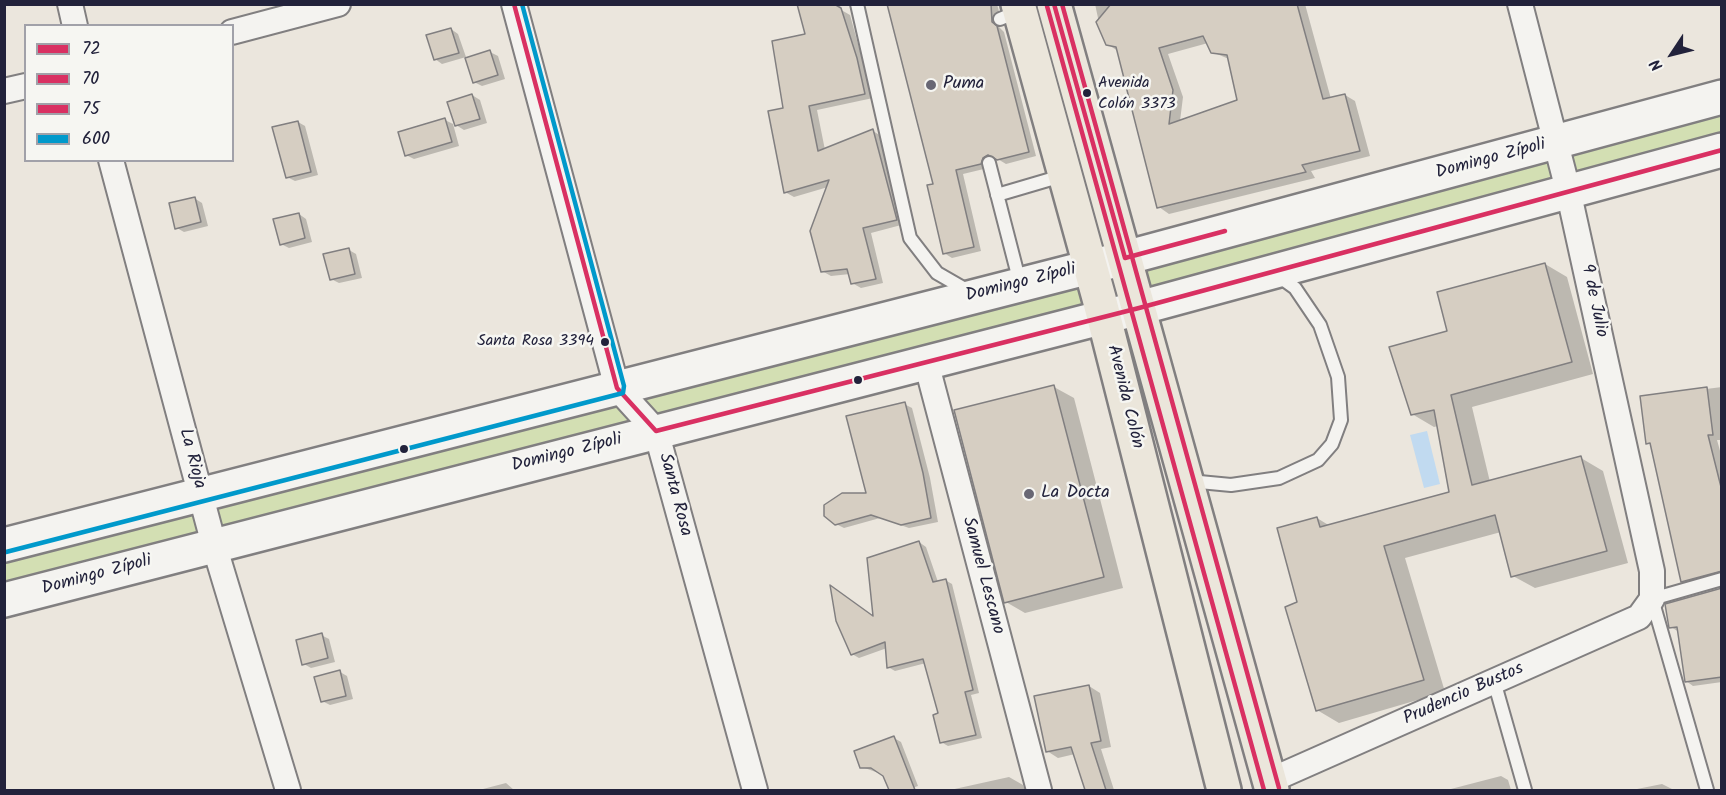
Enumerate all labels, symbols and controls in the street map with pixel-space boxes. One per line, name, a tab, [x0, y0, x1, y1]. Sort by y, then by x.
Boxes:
legend	[24, 24, 234, 162]
north arrow	[1642, 24, 1702, 84]
text: 72	[82, 35, 101, 64]
text: N	[1644, 53, 1670, 76]
text: 70	[82, 65, 99, 94]
place label: Puma	[943, 74, 984, 96]
place label: Avenida Colón 3373	[1098, 74, 1176, 112]
marker: Puma	[924, 78, 938, 92]
marker: Avenida Colón 3373	[1081, 87, 1093, 99]
text: 75	[82, 95, 100, 124]
text: 600	[82, 125, 110, 154]
street label: Domingo Zípoli	[1434, 135, 1548, 185]
street label: Domingo Zípoli	[964, 260, 1078, 308]
street label: 9 de Julio	[1575, 262, 1611, 340]
place label: Santa Rosa 3394	[477, 332, 594, 352]
marker: Santa Rosa 3394	[599, 336, 611, 348]
street label: Avenida Colón	[1101, 343, 1147, 451]
unlabelled marker	[852, 374, 864, 386]
street label: La Rioja	[173, 427, 209, 491]
street label: Domingo Zípoli	[510, 430, 624, 478]
unlabelled marker	[398, 443, 410, 455]
street label: Santa Rosa	[653, 451, 695, 539]
place label: La Docta	[1041, 483, 1110, 505]
marker: La Docta	[1022, 487, 1036, 501]
street label: Samuel Lescano	[956, 515, 1008, 637]
street label: Domingo Zípoli	[40, 551, 154, 601]
street label: Prudencio Bustos	[1401, 659, 1527, 731]

